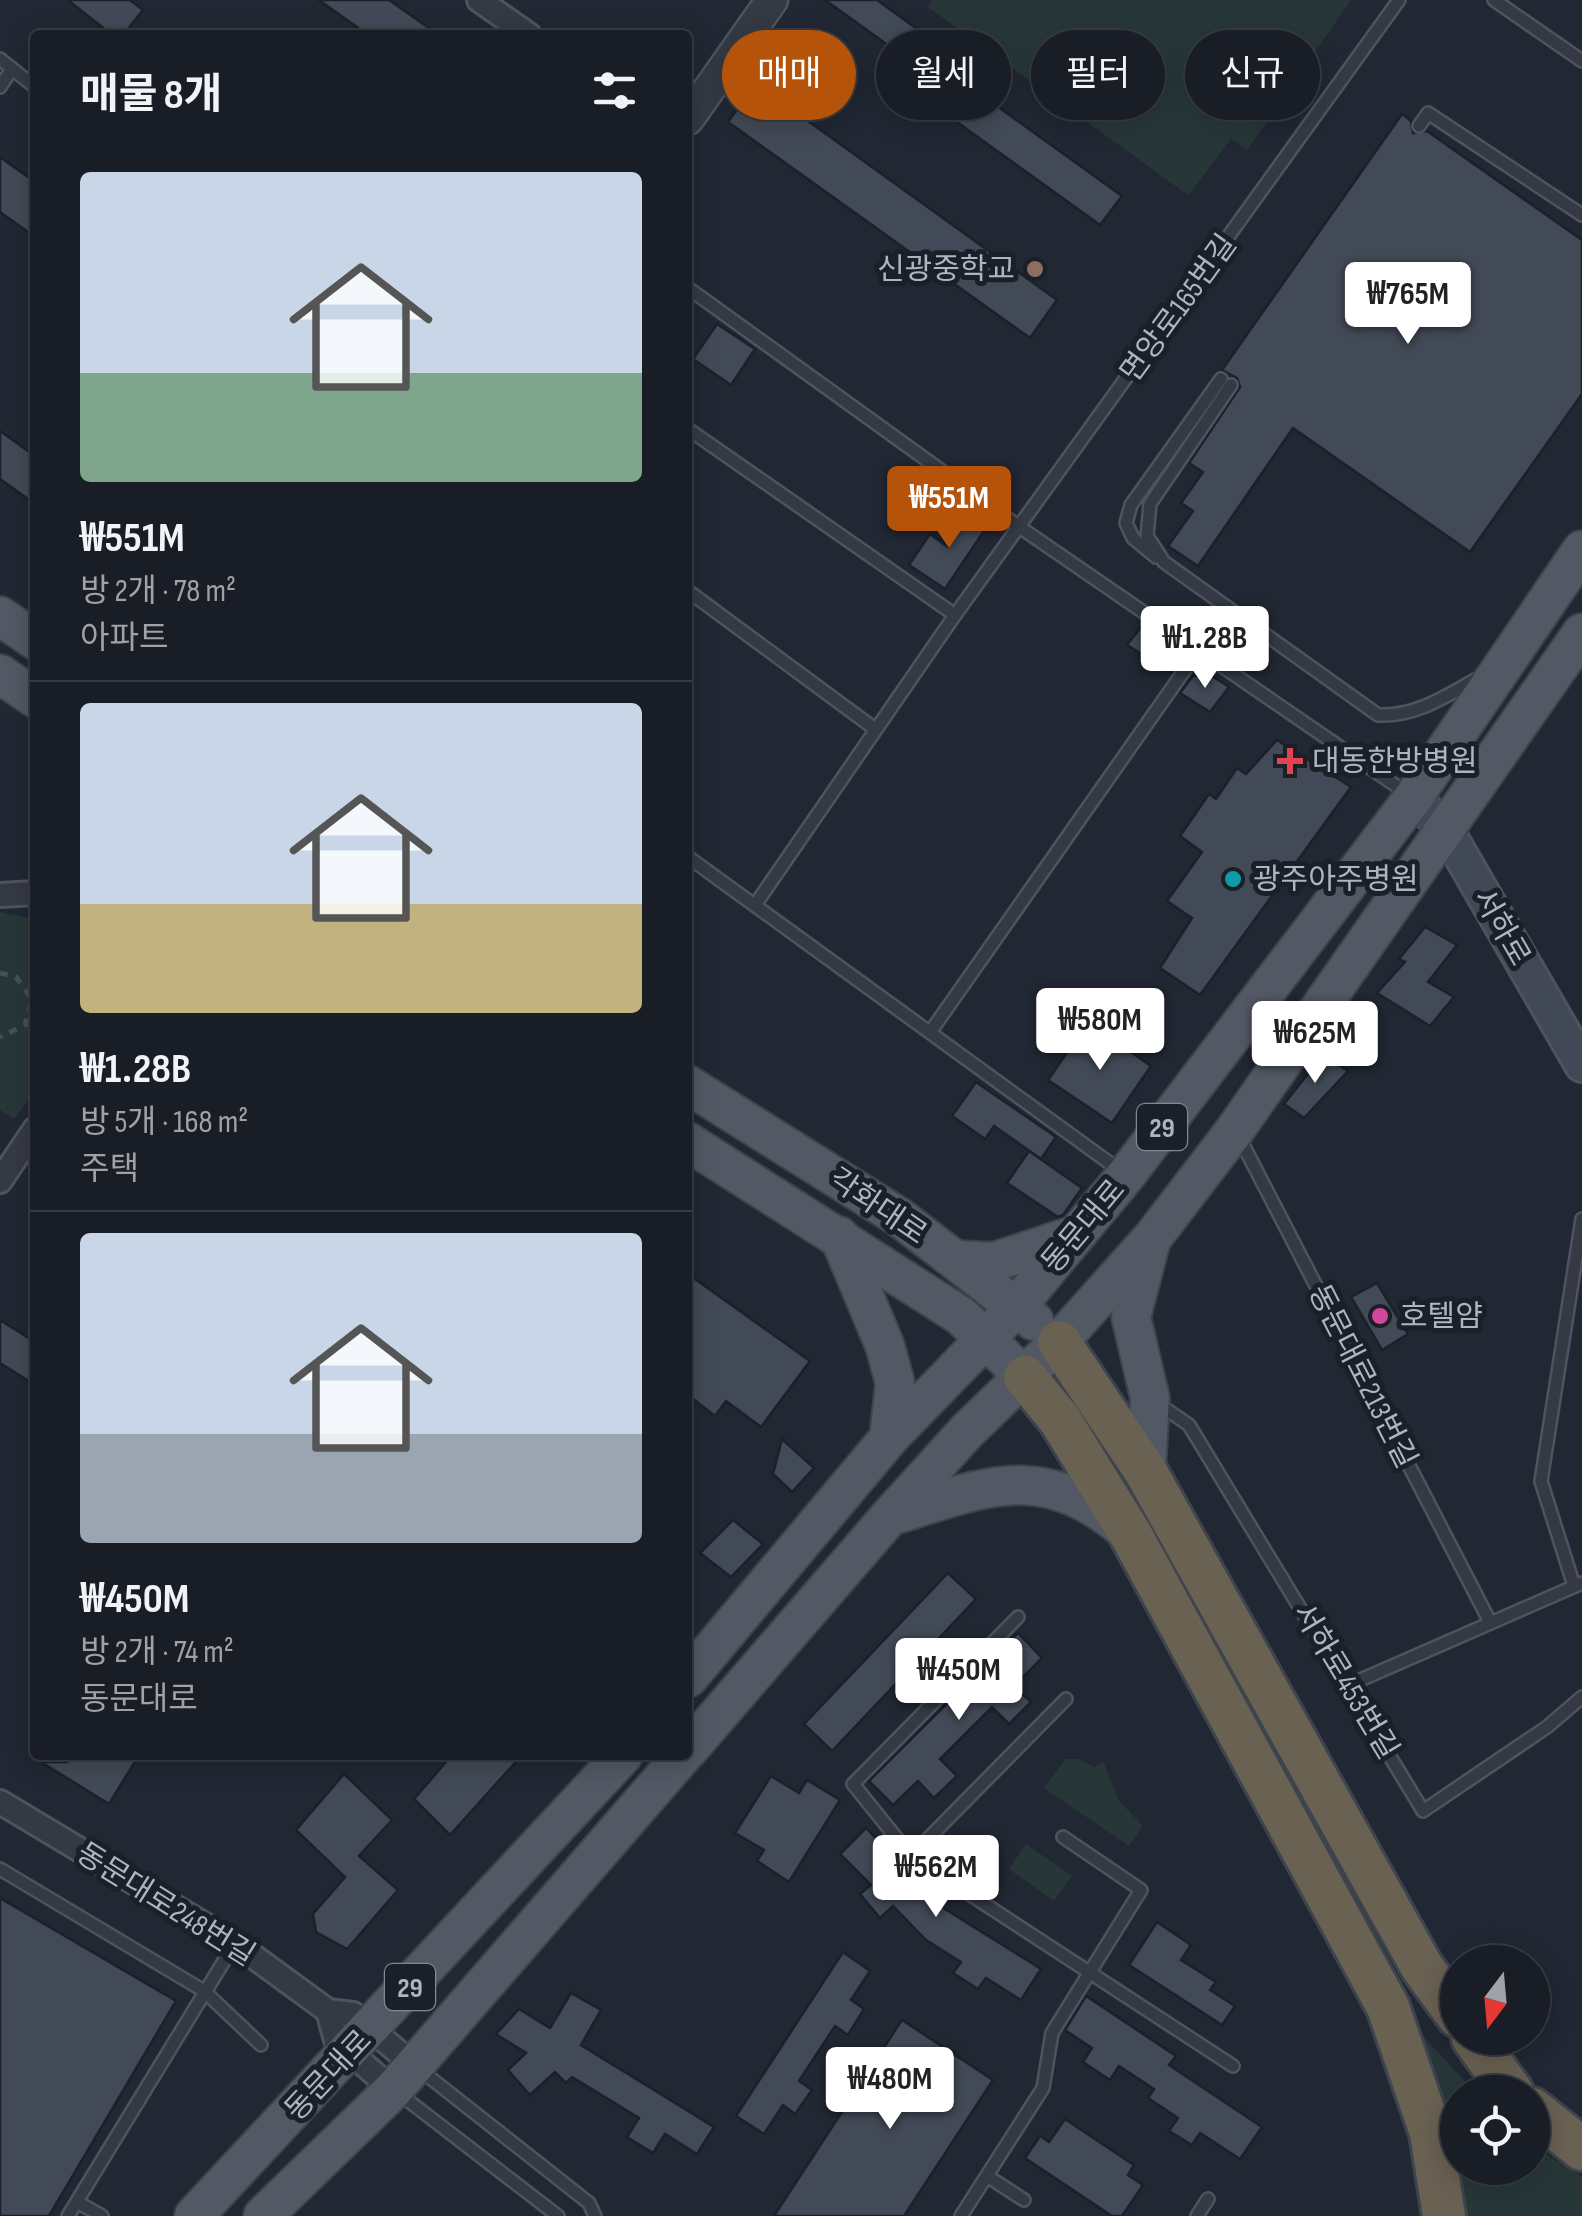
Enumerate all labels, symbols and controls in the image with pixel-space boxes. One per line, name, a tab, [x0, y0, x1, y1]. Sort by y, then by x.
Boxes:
chip: 매매	[722, 30, 856, 120]
chip: 월세	[876, 30, 1011, 120]
chip: 필터	[1031, 30, 1165, 120]
chip: 신규	[1185, 30, 1320, 120]
icon: filters	[587, 63, 642, 118]
text: 매물 8개	[80, 70, 222, 121]
street label: 면앙로165번길	[1113, 228, 1244, 389]
icon: home	[271, 237, 451, 417]
place label: 신광중학교	[877, 252, 1015, 288]
marker: 신광중학교	[1024, 258, 1046, 280]
pin: ₩765M	[1338, 262, 1478, 347]
text: ₩765M	[1367, 275, 1449, 314]
pin: ₩551M	[879, 466, 1019, 551]
text: ₩551M	[909, 479, 989, 518]
text: ₩551M	[80, 513, 185, 564]
text: 방 2개 · 78 m²	[80, 572, 236, 611]
pin: ₩1.28B	[1124, 606, 1286, 691]
text: 아파트	[80, 619, 168, 658]
text: ₩1.28B	[1163, 619, 1247, 658]
place label: 대동한방병원	[1312, 744, 1478, 780]
marker: 대동한방병원	[1277, 748, 1303, 774]
icon: home	[271, 768, 451, 948]
place label: 광주아주병원	[1253, 862, 1419, 898]
marker: 광주아주병원	[1222, 868, 1244, 890]
street label: 서하로	[1465, 883, 1537, 972]
pin: ₩580M	[1030, 988, 1170, 1073]
text: ₩580M	[1058, 1001, 1142, 1040]
pin: ₩625M	[1245, 1001, 1385, 1086]
text: ₩625M	[1274, 1014, 1356, 1053]
text: ₩1.28B	[80, 1044, 191, 1095]
text: 방 5개 · 168 m²	[80, 1103, 248, 1142]
road number: 29	[1137, 1104, 1187, 1150]
text: 주택	[80, 1150, 139, 1189]
street label: 각화대로	[822, 1161, 933, 1253]
street label: 동문대로	[1034, 1173, 1133, 1281]
street label: 동문대로213번길	[1300, 1279, 1424, 1474]
icon: home	[271, 1298, 451, 1478]
place label: 호텔얌	[1400, 1299, 1483, 1335]
marker: 호텔얌	[1369, 1305, 1391, 1327]
text: ₩450M	[80, 1574, 189, 1625]
street label: 서하로453번길	[1285, 1597, 1406, 1766]
text: 방 2개 · 74 m²	[80, 1633, 234, 1672]
pin: ₩450M	[889, 1638, 1029, 1723]
text: ₩450M	[917, 1651, 1001, 1690]
text: 동문대로	[80, 1680, 198, 1719]
pin: ₩562M	[866, 1835, 1006, 1920]
street label: 동문대로248번길	[70, 1836, 261, 1974]
text: ₩562M	[895, 1848, 977, 1887]
north arrow	[1440, 1945, 1550, 2055]
map controls	[1440, 1945, 1550, 2185]
road number: 29	[385, 1964, 435, 2010]
street label: 동문대로	[278, 2023, 380, 2128]
pin: ₩480M	[820, 2047, 960, 2132]
text: ₩480M	[848, 2060, 932, 2099]
button: locate	[1440, 2075, 1550, 2185]

